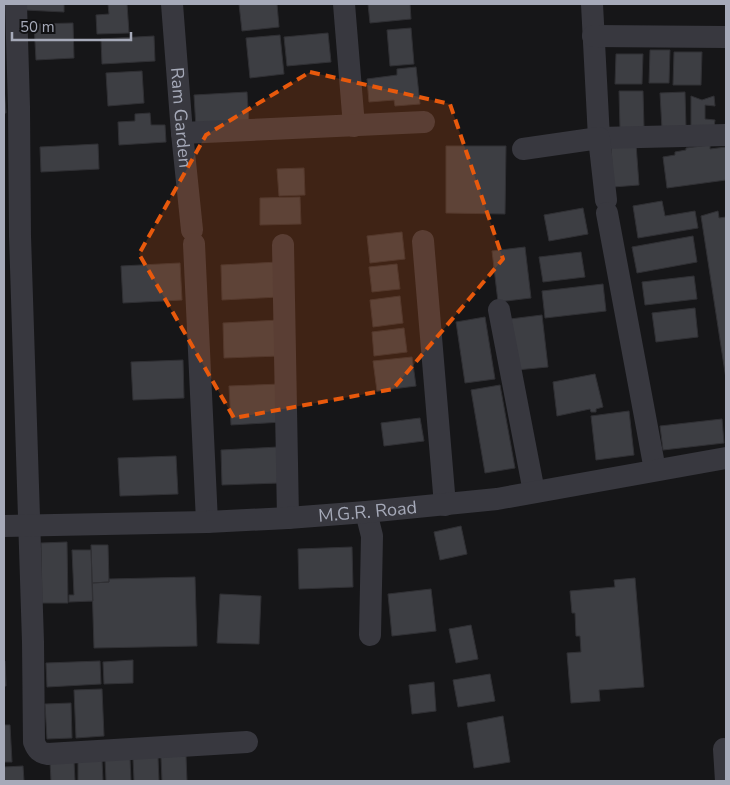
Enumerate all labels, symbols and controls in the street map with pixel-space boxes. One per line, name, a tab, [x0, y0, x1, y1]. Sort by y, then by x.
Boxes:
scale bar	[12, 10, 131, 42]
text: 50 m	[20, 17, 55, 37]
street label: Ram Garden	[165, 66, 198, 169]
street label: M.G.R. Road	[317, 495, 418, 528]

